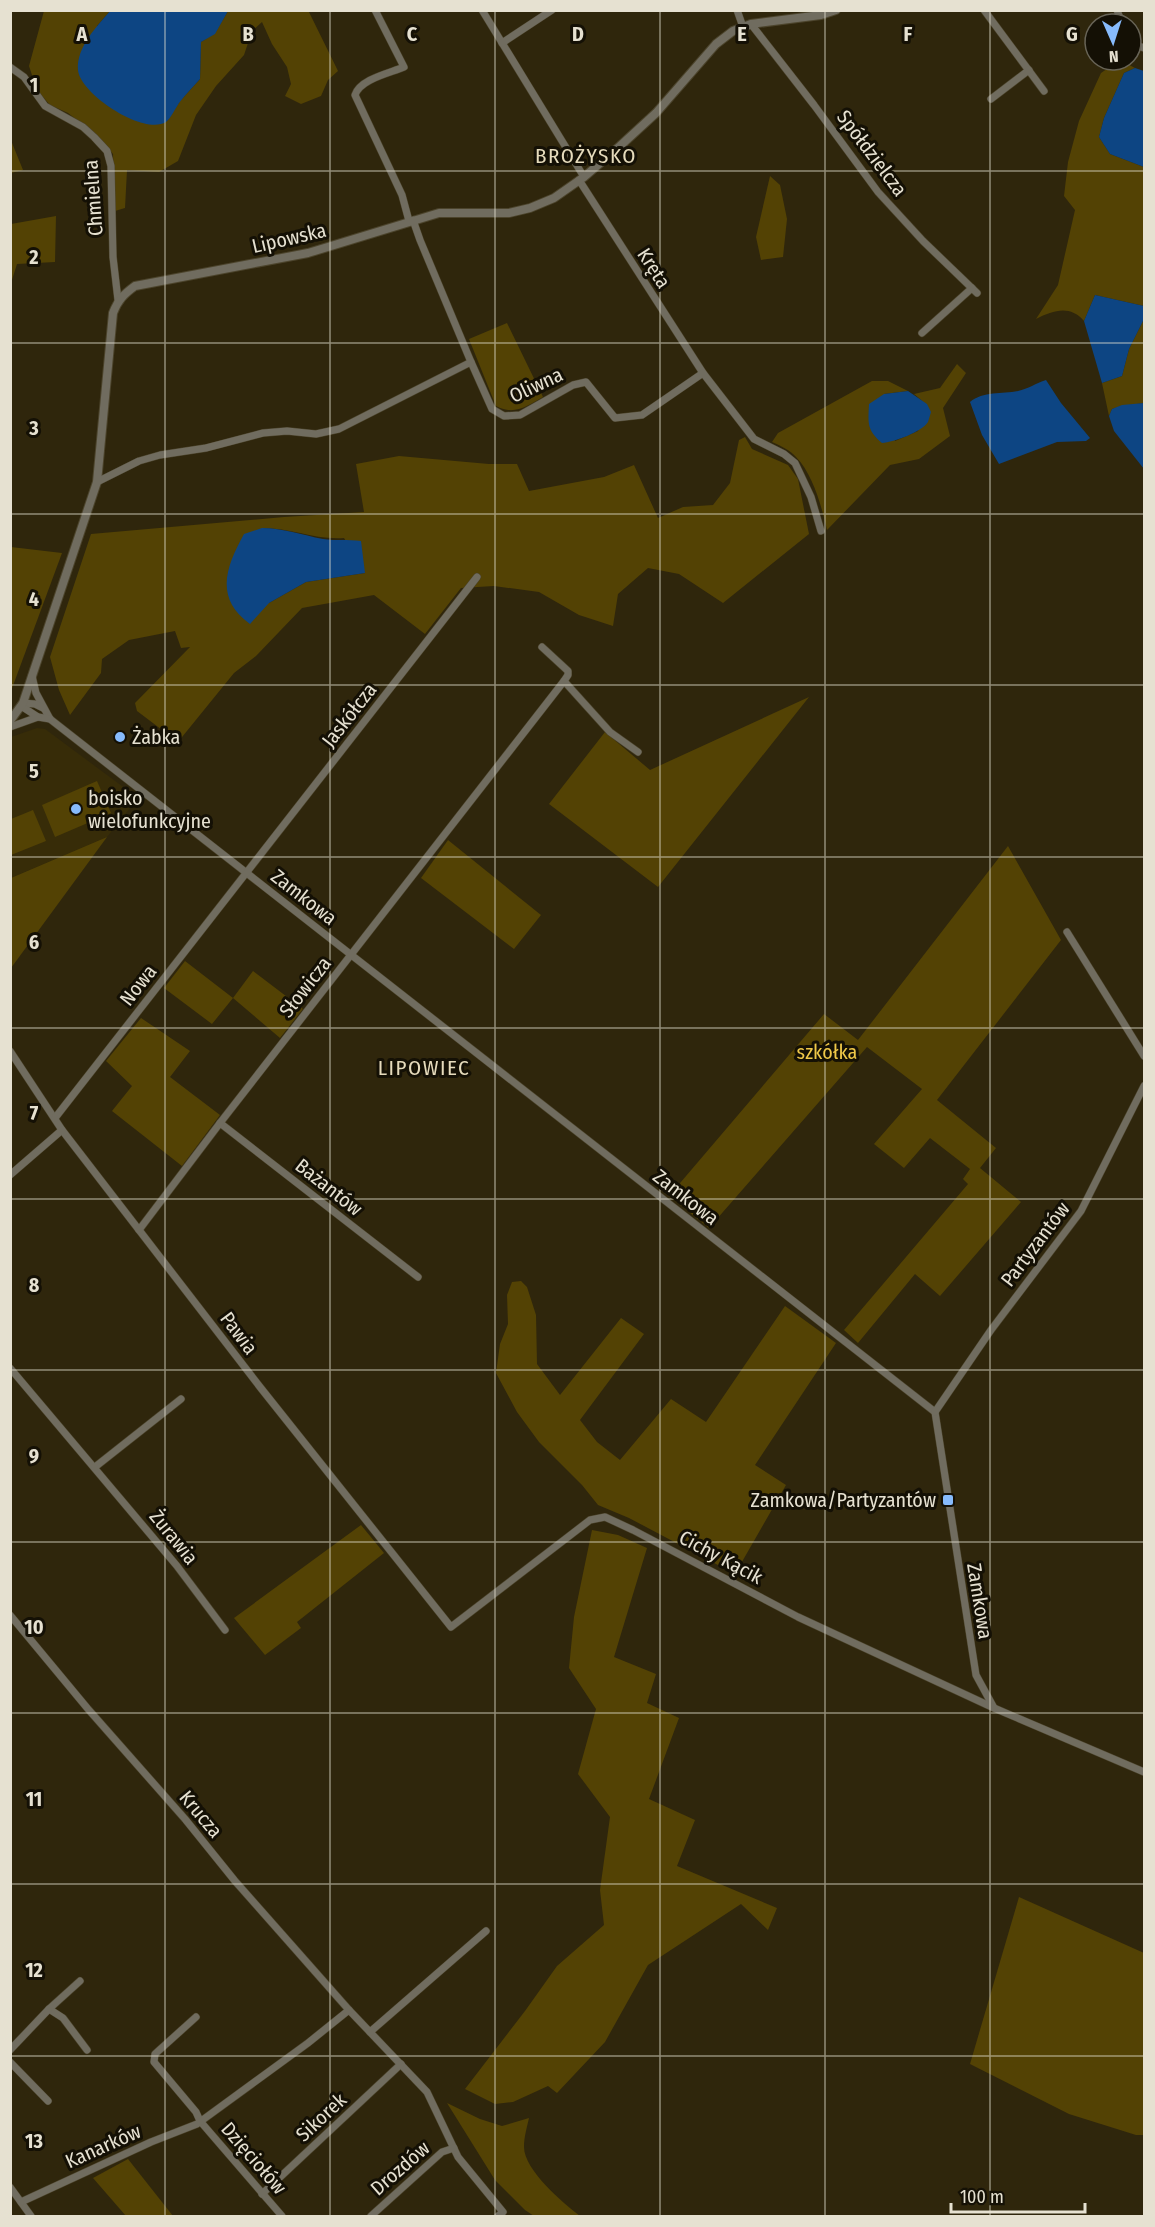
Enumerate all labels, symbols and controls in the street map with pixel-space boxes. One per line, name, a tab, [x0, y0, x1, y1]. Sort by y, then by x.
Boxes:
north arrow	[1083, 12, 1143, 72]
text: A	[76, 22, 89, 46]
text: B	[242, 22, 254, 46]
text: C	[407, 22, 418, 46]
text: D	[572, 22, 584, 46]
text: E	[737, 22, 747, 46]
text: F	[904, 22, 913, 46]
text: G	[1066, 22, 1078, 46]
text: N	[1108, 47, 1119, 66]
text: 1	[30, 73, 38, 97]
street label: Spółdzielcza	[832, 105, 912, 201]
district label: BROŻYSKO	[535, 143, 637, 169]
street label: Chmielna	[78, 159, 108, 237]
street label: Lipowska	[250, 218, 328, 258]
street label: Kręta	[632, 243, 676, 293]
text: 2	[28, 245, 39, 269]
street label: Oliwna	[505, 362, 567, 408]
text: 3	[28, 416, 39, 440]
text: 4	[29, 587, 39, 611]
street label: Jaskółcza	[316, 678, 382, 752]
place label: Żabka	[132, 725, 180, 749]
marker: Żabka	[113, 730, 127, 744]
text: 5	[29, 759, 39, 783]
place label: boisko wielofunkcyjne	[88, 786, 211, 833]
marker: boisko wielofunkcyjne	[69, 802, 83, 816]
street label: Zamkowa	[266, 864, 342, 930]
text: 6	[29, 930, 39, 954]
street label: Słowicza	[274, 952, 336, 1022]
street label: Nowa	[115, 960, 161, 1010]
park label: szkółka	[797, 1040, 857, 1064]
district label: LIPOWIEC	[378, 1055, 470, 1081]
text: 7	[30, 1101, 39, 1125]
street label: Bażantów	[291, 1153, 367, 1221]
street label: Zamkowa	[648, 1164, 724, 1230]
street label: Partyzantów	[995, 1197, 1075, 1291]
text: 8	[29, 1273, 40, 1297]
street label: Pawia	[215, 1307, 263, 1359]
text: 9	[29, 1444, 39, 1468]
place label: Zamkowa/Partyzantów	[751, 1488, 936, 1512]
marker: Zamkowa/Partyzantów	[941, 1493, 955, 1507]
street label: Żurawia	[145, 1505, 203, 1569]
street label: Cichy Kącik	[675, 1525, 767, 1589]
street label: Zamkowa	[962, 1561, 998, 1641]
text: 10	[24, 1615, 44, 1639]
street label: Krucza	[174, 1786, 228, 1842]
text: 11	[26, 1787, 42, 1811]
text: 12	[25, 1958, 43, 1982]
street label: Sikorek	[291, 2087, 352, 2146]
street label: Dzięciołów	[216, 2117, 292, 2199]
street label: Kanarków	[61, 2119, 145, 2173]
text: 13	[25, 2129, 43, 2153]
street label: Drozdów	[366, 2136, 434, 2200]
scale bar	[951, 2176, 1084, 2214]
text: 100 m	[960, 2186, 1004, 2208]

